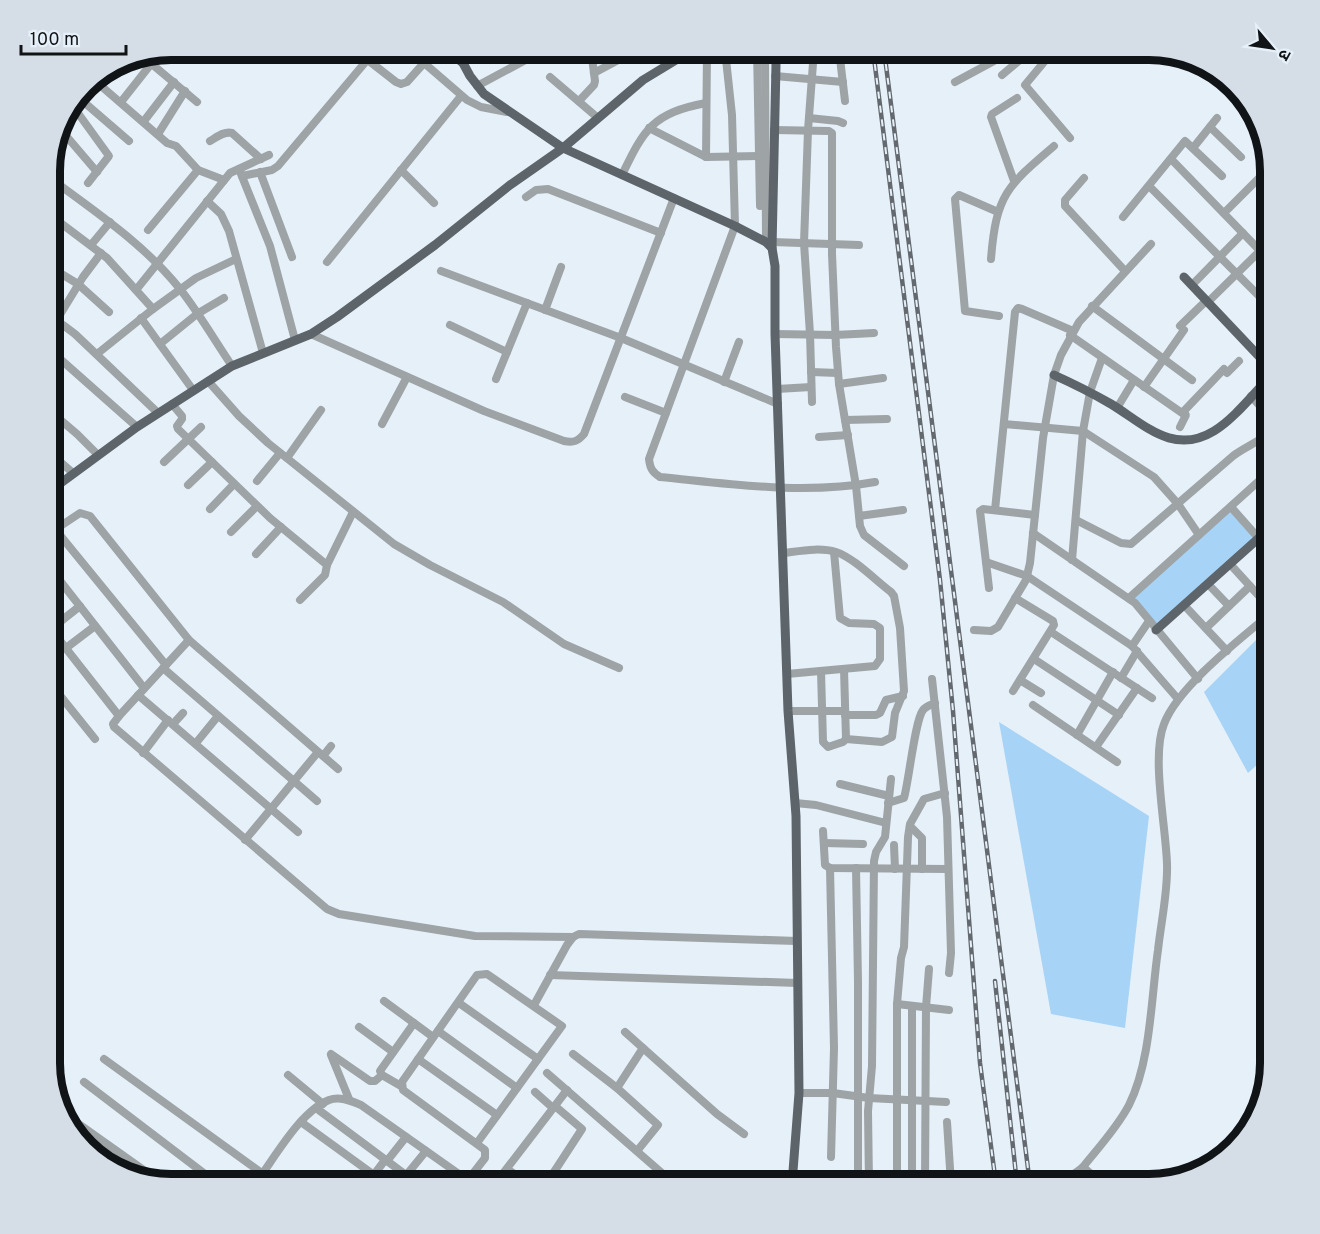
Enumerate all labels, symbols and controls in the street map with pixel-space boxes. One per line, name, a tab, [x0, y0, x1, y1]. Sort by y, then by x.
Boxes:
scale bar	[21, 18, 126, 56]
north arrow	[1242, 18, 1302, 78]
text: 100 m	[30, 29, 79, 52]
text: उ	[1272, 45, 1294, 64]

